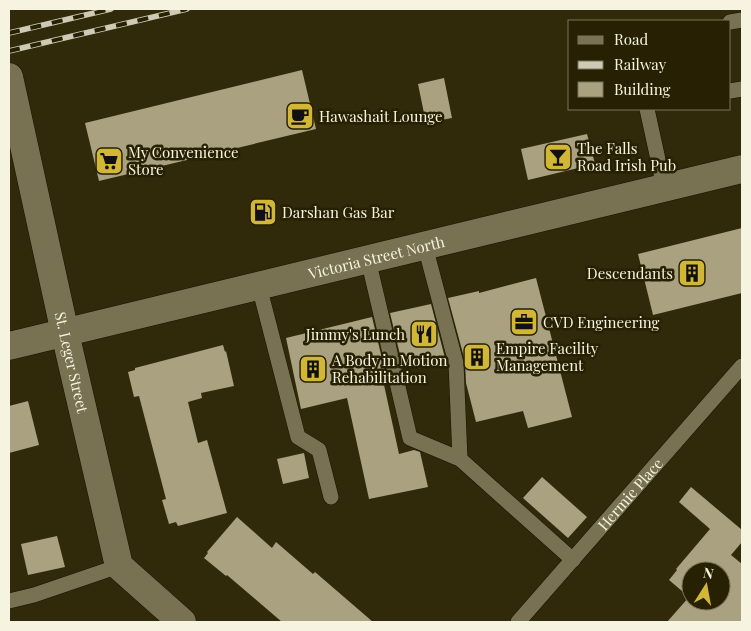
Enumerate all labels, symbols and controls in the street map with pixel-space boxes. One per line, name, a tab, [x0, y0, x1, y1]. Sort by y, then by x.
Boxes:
legend	[568, 20, 731, 110]
text: Road	[614, 29, 648, 49]
text: Railway	[614, 54, 667, 74]
text: Building	[614, 79, 671, 99]
cafe icon: Hawashait Lounge	[285, 101, 315, 131]
place label: Hawashait Lounge	[319, 106, 443, 126]
place label: The Falls Road Irish Pub	[577, 138, 676, 175]
place label: My Convenience Store	[128, 142, 239, 179]
bar icon: The Falls Road Irish Pub	[543, 142, 573, 172]
supermarket icon: My Convenience Store	[94, 146, 124, 176]
fuel station icon: Darshan Gas Bar	[248, 197, 278, 227]
place label: Darshan Gas Bar	[282, 202, 395, 222]
street label: Victoria Street North	[305, 231, 447, 284]
building icon: Descendants	[677, 258, 707, 288]
place label: Descendants	[587, 263, 673, 283]
office icon: CVD Engineering	[509, 307, 539, 337]
street label: St. Leger Street	[51, 310, 93, 415]
place label: CVD Engineering	[543, 312, 660, 332]
restaurant icon: Jimmy's Lunch	[409, 319, 439, 349]
place label: Jimmy's Lunch	[305, 324, 405, 344]
place label: Empire Facility Management	[496, 338, 599, 375]
building icon: Empire Facility Management	[462, 342, 492, 372]
place label: A Body in Motion Rehabilitation	[331, 350, 447, 387]
building icon: A Body in Motion Rehabilitation	[298, 354, 328, 384]
street label: Hermie Place	[593, 454, 667, 534]
north arrow	[681, 561, 731, 611]
text: N	[702, 562, 715, 583]

